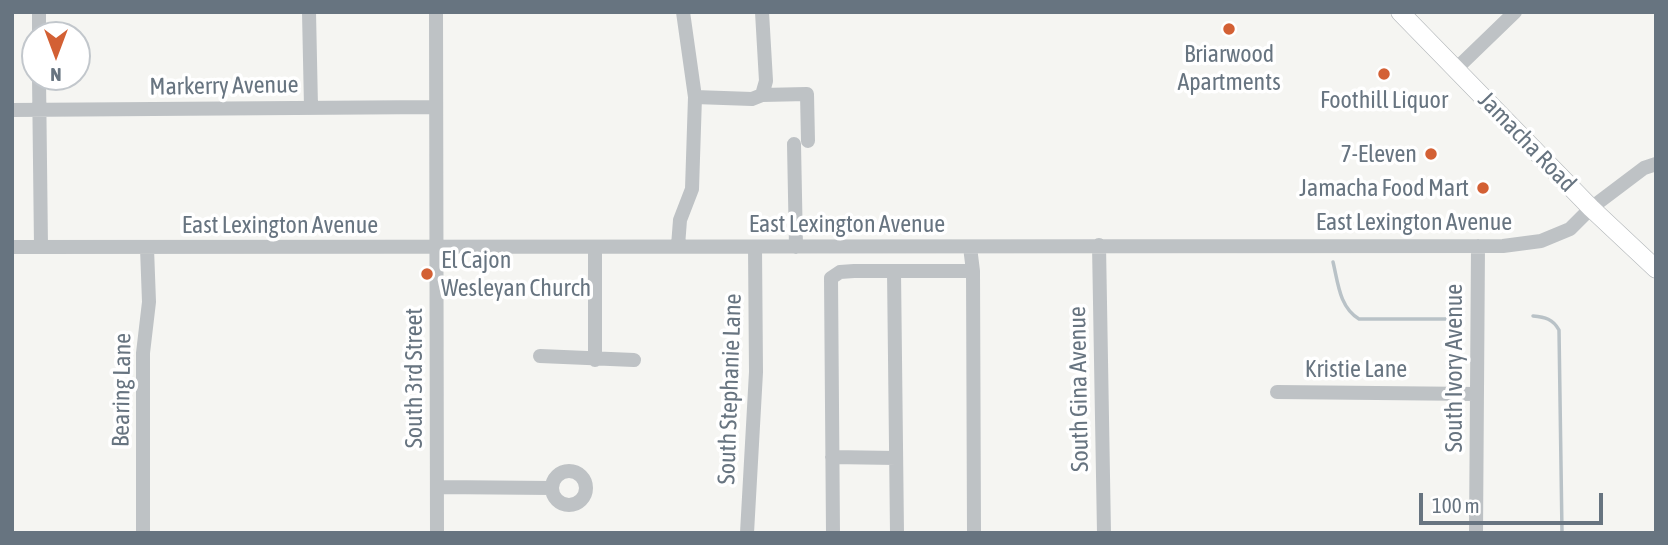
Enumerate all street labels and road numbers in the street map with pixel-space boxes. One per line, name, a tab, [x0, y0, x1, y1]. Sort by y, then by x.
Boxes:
street label: Markerry Avenue	[149, 70, 299, 102]
street label: Jamacha Road	[1472, 86, 1582, 198]
street label: East Lexington Avenue	[1316, 208, 1512, 236]
street label: East Lexington Avenue	[749, 210, 945, 238]
street label: East Lexington Avenue	[182, 211, 378, 239]
street label: South Ivory Avenue	[1440, 284, 1468, 452]
street label: South Stephanie Lane	[712, 293, 748, 485]
street label: South Gina Avenue	[1063, 306, 1095, 472]
street label: South 3rd Street	[400, 308, 428, 448]
street label: Bearing Lane	[107, 333, 137, 447]
street label: Kristie Lane	[1305, 355, 1407, 383]

